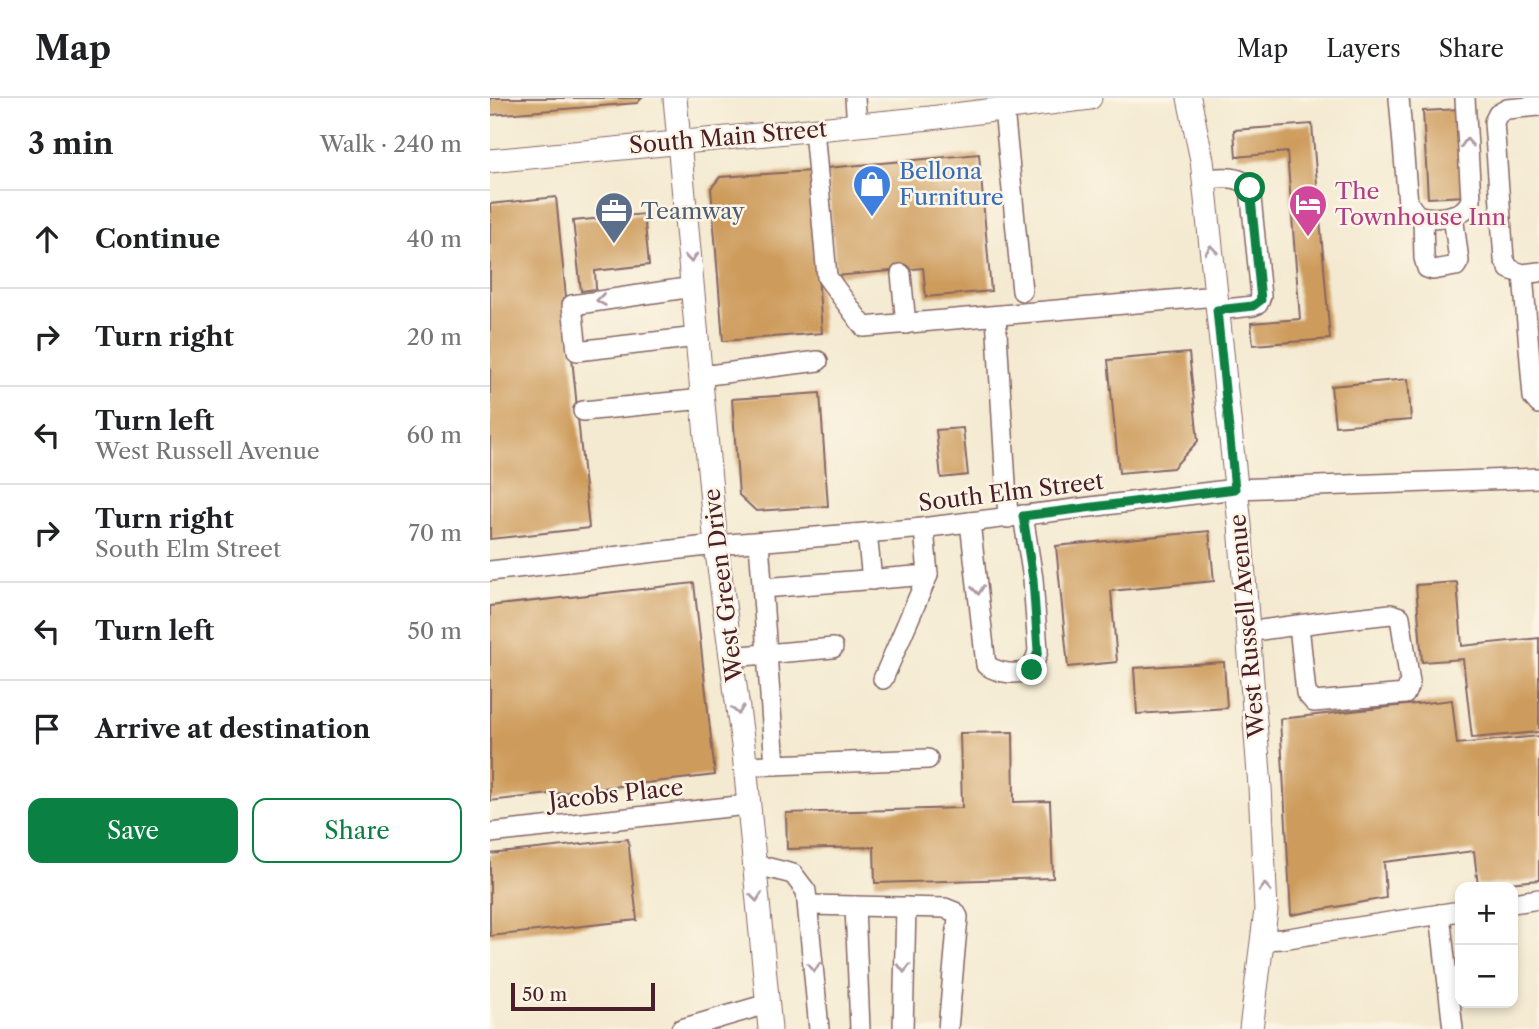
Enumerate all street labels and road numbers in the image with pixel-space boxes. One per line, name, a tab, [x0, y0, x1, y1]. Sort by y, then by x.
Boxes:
street label: South Main Street	[628, 114, 828, 160]
street label: South Elm Street	[917, 467, 1105, 517]
street label: West Green Drive	[697, 487, 749, 684]
street label: West Russell Avenue	[1223, 513, 1271, 740]
street label: Jacobs Place	[544, 773, 685, 815]

